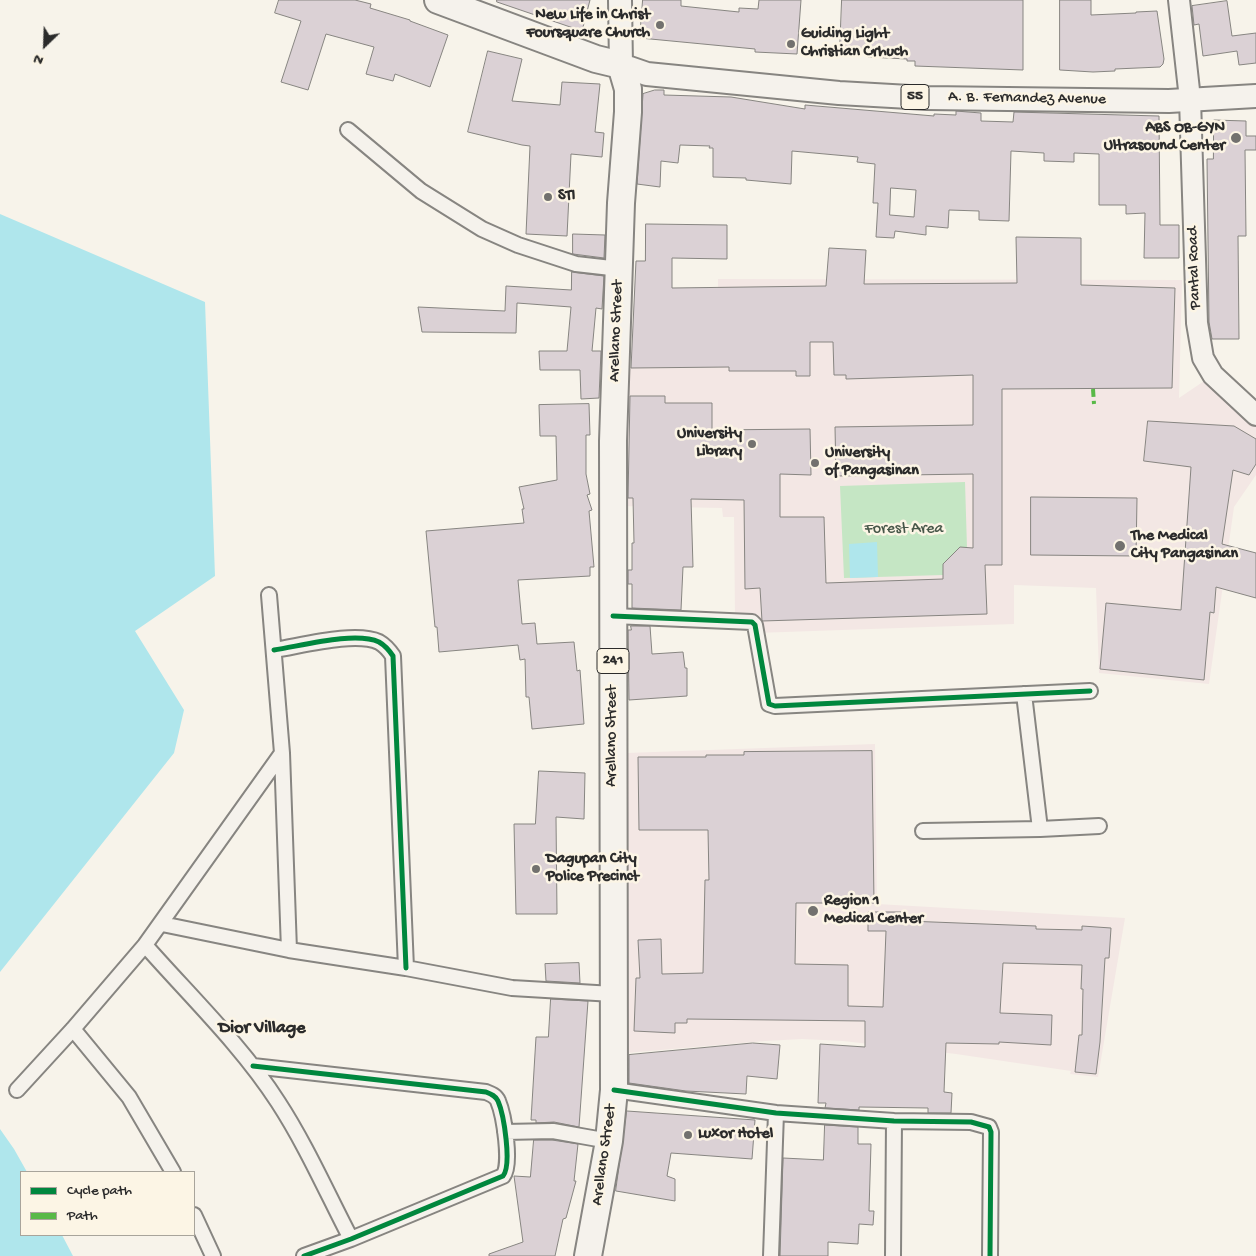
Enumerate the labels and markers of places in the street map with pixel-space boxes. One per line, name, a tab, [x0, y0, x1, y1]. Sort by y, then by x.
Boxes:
place label: New Life in Christ Foursquare Church	[526, 6, 650, 44]
marker: New Life in Christ Foursquare Church	[654, 19, 666, 31]
place label: Guiding Light Christian Crhuch	[801, 25, 908, 63]
marker: Guiding Light Christian Crhuch	[785, 38, 797, 50]
place label: ABS OB-GYN Ultrasound Center	[1104, 119, 1225, 157]
marker: ABS OB-GYN Ultrasound Center	[1229, 131, 1243, 145]
place label: STI	[558, 187, 575, 207]
marker: STI	[542, 191, 554, 203]
place label: University Library	[677, 425, 742, 463]
marker: University Library	[746, 438, 758, 450]
place label: University of Pangasinan	[825, 444, 919, 482]
marker: University of Pangasinan	[809, 457, 821, 469]
place label: The Medical City Pangasinan	[1131, 527, 1238, 565]
marker: The Medical City Pangasinan	[1113, 539, 1127, 553]
place label: Dagupan City Police Precinct	[546, 850, 639, 888]
marker: Dagupan City Police Precinct	[530, 863, 542, 875]
place label: Region 1 Medical Center	[824, 892, 923, 930]
marker: Region 1 Medical Center	[806, 904, 820, 918]
place label: Luxor Hotel	[698, 1125, 773, 1145]
marker: Luxor Hotel	[682, 1129, 694, 1141]

